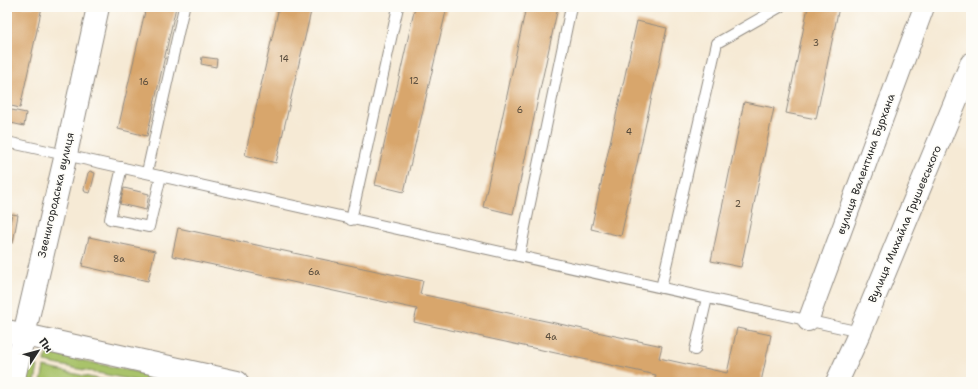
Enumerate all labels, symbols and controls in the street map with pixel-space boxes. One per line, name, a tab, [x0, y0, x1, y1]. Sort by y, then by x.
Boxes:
house number: 3	[813, 37, 819, 49]
house number: 14	[279, 53, 289, 65]
house number: 12	[409, 75, 419, 87]
house number: 16	[139, 76, 149, 88]
street label: вулиця Валентина Бурхана	[833, 91, 899, 237]
house number: 6	[517, 104, 523, 116]
house number: 4	[626, 126, 632, 138]
street label: Звенигородська вулиця	[34, 131, 78, 259]
street label: Вулиця Михайла Грушевського	[865, 143, 945, 305]
house number: 2	[735, 198, 741, 210]
house number: 8а	[113, 253, 125, 265]
house number: 6а	[308, 266, 320, 278]
north arrow	[18, 331, 58, 371]
house number: 4а	[545, 331, 557, 343]
text: Пн	[35, 335, 56, 356]

